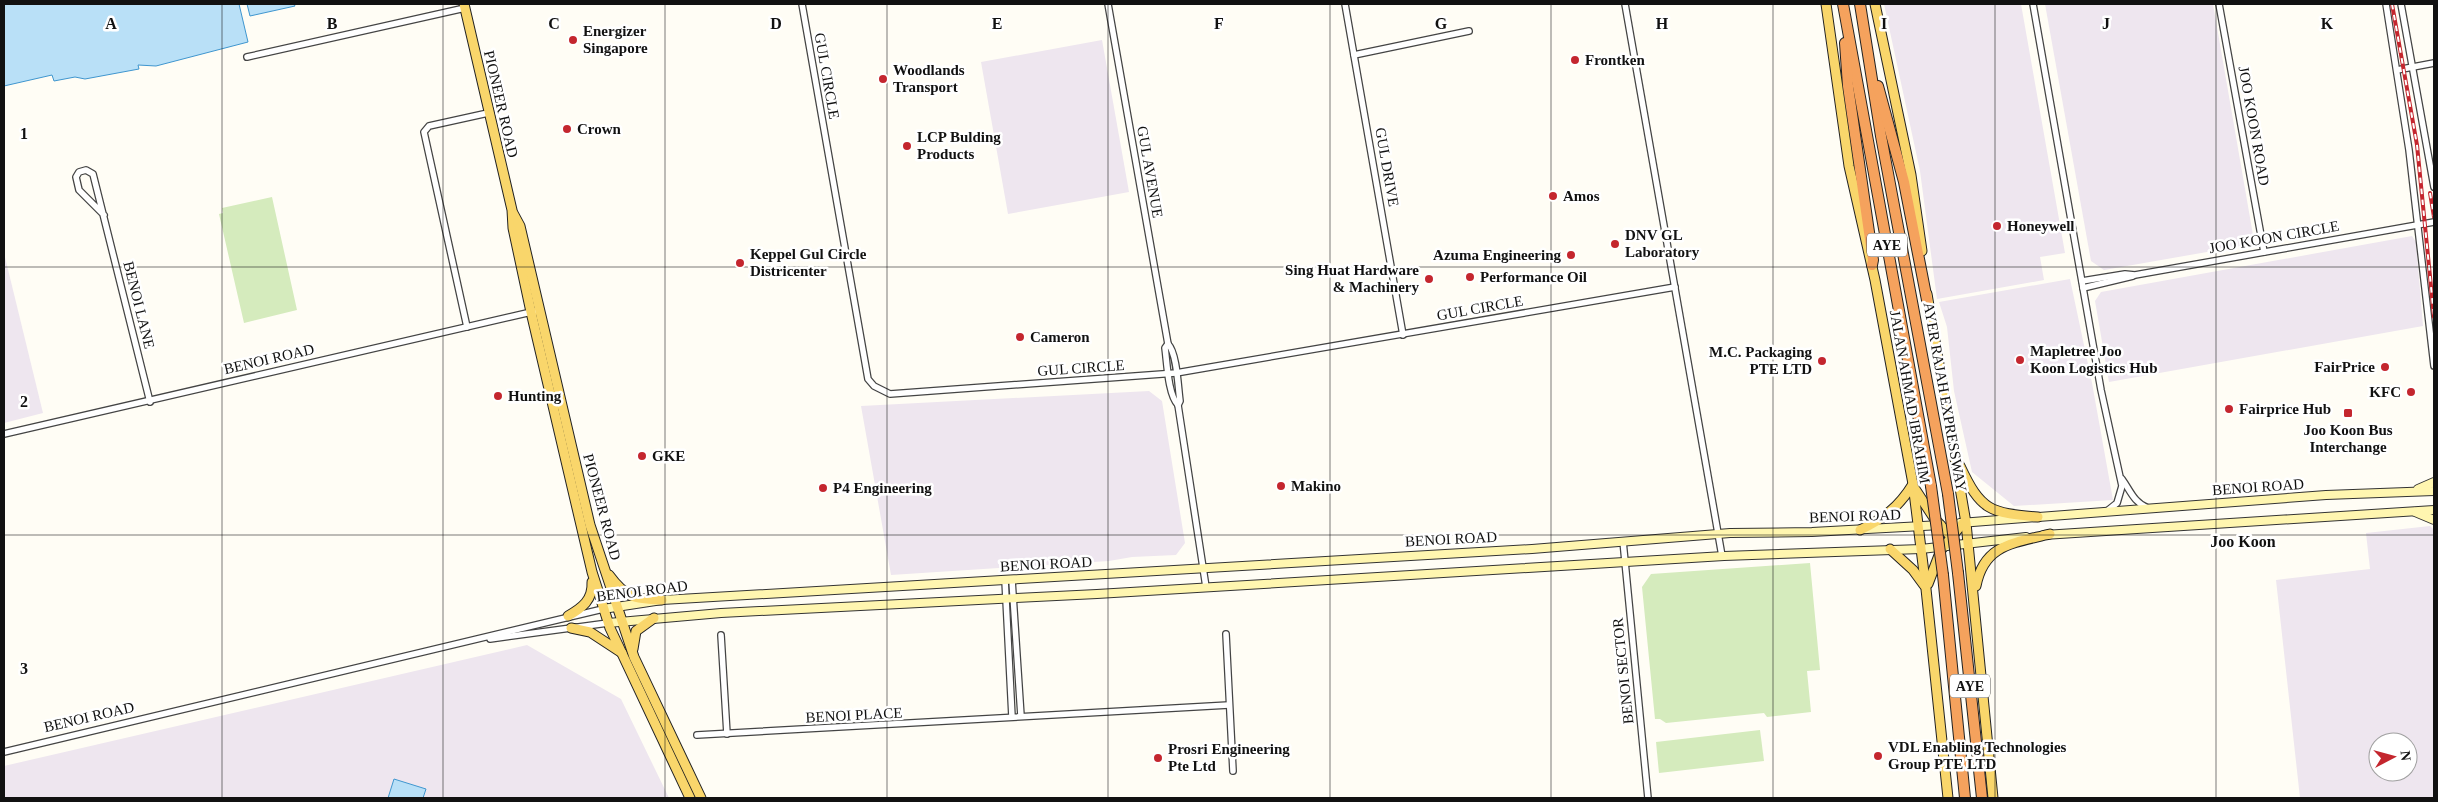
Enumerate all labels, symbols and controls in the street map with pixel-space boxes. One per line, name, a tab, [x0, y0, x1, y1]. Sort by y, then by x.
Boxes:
text: A	[105, 15, 117, 32]
text: B	[327, 15, 338, 32]
text: C	[548, 15, 560, 32]
text: D	[770, 15, 782, 32]
text: E	[992, 15, 1002, 32]
text: F	[1214, 15, 1224, 32]
text: G	[1435, 15, 1448, 32]
text: H	[1656, 15, 1669, 32]
text: I	[1881, 15, 1887, 32]
text: J	[2102, 15, 2110, 32]
text: K	[2321, 15, 2334, 32]
place label: Energizer Singapore	[583, 23, 648, 56]
street label: GUL CIRCLE	[812, 32, 842, 120]
marker: Energizer Singapore	[567, 34, 579, 46]
street label: PIONEER ROAD	[481, 49, 521, 159]
place label: Frontken	[1585, 52, 1645, 68]
marker: Frontken	[1569, 54, 1581, 66]
place label: Woodlands Transport	[893, 62, 965, 95]
street label: JOO KOON ROAD	[2236, 65, 2272, 187]
marker: Woodlands Transport	[877, 73, 889, 85]
place label: Crown	[577, 121, 622, 137]
marker: Crown	[561, 123, 573, 135]
text: 1	[20, 125, 28, 142]
street label: GUL AVENUE	[1134, 125, 1166, 219]
street label: GUL DRIVE	[1372, 126, 1402, 208]
place label: LCP Bulding Products	[917, 129, 1001, 162]
marker: LCP Bulding Products	[901, 140, 913, 152]
place label: Amos	[1563, 188, 1600, 204]
marker: Amos	[1547, 190, 1559, 202]
place label: Honeywell	[2007, 218, 2075, 234]
street label: JOO KOON CIRCLE	[2208, 218, 2340, 256]
marker: Honeywell	[1991, 220, 2003, 232]
place label: DNV GL Laboratory	[1625, 227, 1700, 260]
road number: AYE	[1867, 234, 1907, 256]
marker: DNV GL Laboratory	[1609, 238, 1621, 250]
place label: Keppel Gul Circle Districenter	[750, 246, 867, 279]
place label: Azuma Engineering	[1433, 247, 1561, 263]
marker: Azuma Engineering	[1565, 249, 1577, 261]
marker: Keppel Gul Circle Districenter	[734, 257, 746, 269]
street label: BENOI LANE	[120, 260, 158, 350]
place label: Sing Huat Hardware & Machinery	[1285, 262, 1419, 295]
place label: Performance Oil	[1480, 269, 1587, 285]
marker: Performance Oil	[1464, 271, 1476, 283]
marker: Sing Huat Hardware & Machinery	[1423, 273, 1435, 285]
street label: GUL CIRCLE	[1436, 293, 1524, 323]
street label: AYER RAJAH EXPRESSWAY	[1920, 301, 1970, 493]
street label: JALAN AHMAD IBRAHIM	[1887, 309, 1933, 485]
place label: Cameron	[1030, 329, 1090, 345]
marker: Cameron	[1014, 331, 1026, 343]
street label: BENOI ROAD	[222, 341, 316, 377]
place label: Mapletree Joo Koon Logistics Hub	[2030, 343, 2158, 376]
place label: M.C. Packaging PTE LTD	[1709, 344, 1812, 377]
marker: Mapletree Joo Koon Logistics Hub	[2014, 354, 2026, 366]
marker: M.C. Packaging PTE LTD	[1816, 355, 1828, 367]
street label: GUL CIRCLE	[1037, 357, 1125, 379]
place label: FairPrice	[2314, 359, 2375, 375]
marker: FairPrice	[2379, 361, 2391, 373]
place label: KFC	[2369, 384, 2401, 400]
marker: KFC	[2405, 386, 2417, 398]
place label: Hunting	[508, 388, 562, 404]
marker: Hunting	[492, 390, 504, 402]
text: 2	[20, 393, 28, 410]
place label: Fairprice Hub	[2239, 401, 2331, 417]
marker: Fairprice Hub	[2223, 403, 2235, 415]
marker: Joo Koon Bus Interchange	[2342, 407, 2354, 419]
place label: Joo Koon Bus Interchange	[2303, 422, 2393, 455]
place label: GKE	[652, 448, 685, 464]
marker: GKE	[636, 450, 648, 462]
street label: PIONEER ROAD	[580, 452, 624, 562]
street label: BENOI ROAD	[2212, 476, 2305, 498]
place label: Makino	[1291, 478, 1341, 494]
place label: P4 Engineering	[833, 480, 932, 496]
marker: Makino	[1275, 480, 1287, 492]
marker: P4 Engineering	[817, 482, 829, 494]
street label: BENOI ROAD	[1809, 506, 1901, 526]
street label: BENOI ROAD	[1405, 529, 1498, 549]
district label: Joo Koon	[2210, 533, 2276, 550]
street label: BENOI ROAD	[1000, 554, 1093, 574]
street label: BENOI ROAD	[595, 577, 689, 605]
street label: BENOI SECTOR	[1609, 617, 1637, 725]
text: 3	[20, 660, 28, 677]
road number: AYE	[1950, 674, 1990, 698]
street label: BENOI ROAD	[42, 699, 136, 735]
street label: BENOI PLACE	[805, 704, 903, 726]
north arrow	[2368, 732, 2418, 782]
place label: VDL Enabling Technologies Group PTE LTD	[1888, 739, 2067, 772]
place label: Prosri Engineering Pte Ltd	[1168, 741, 1290, 774]
marker: VDL Enabling Technologies Group PTE LTD	[1872, 750, 1884, 762]
text: N	[2397, 750, 2413, 762]
marker: Prosri Engineering Pte Ltd	[1152, 752, 1164, 764]

